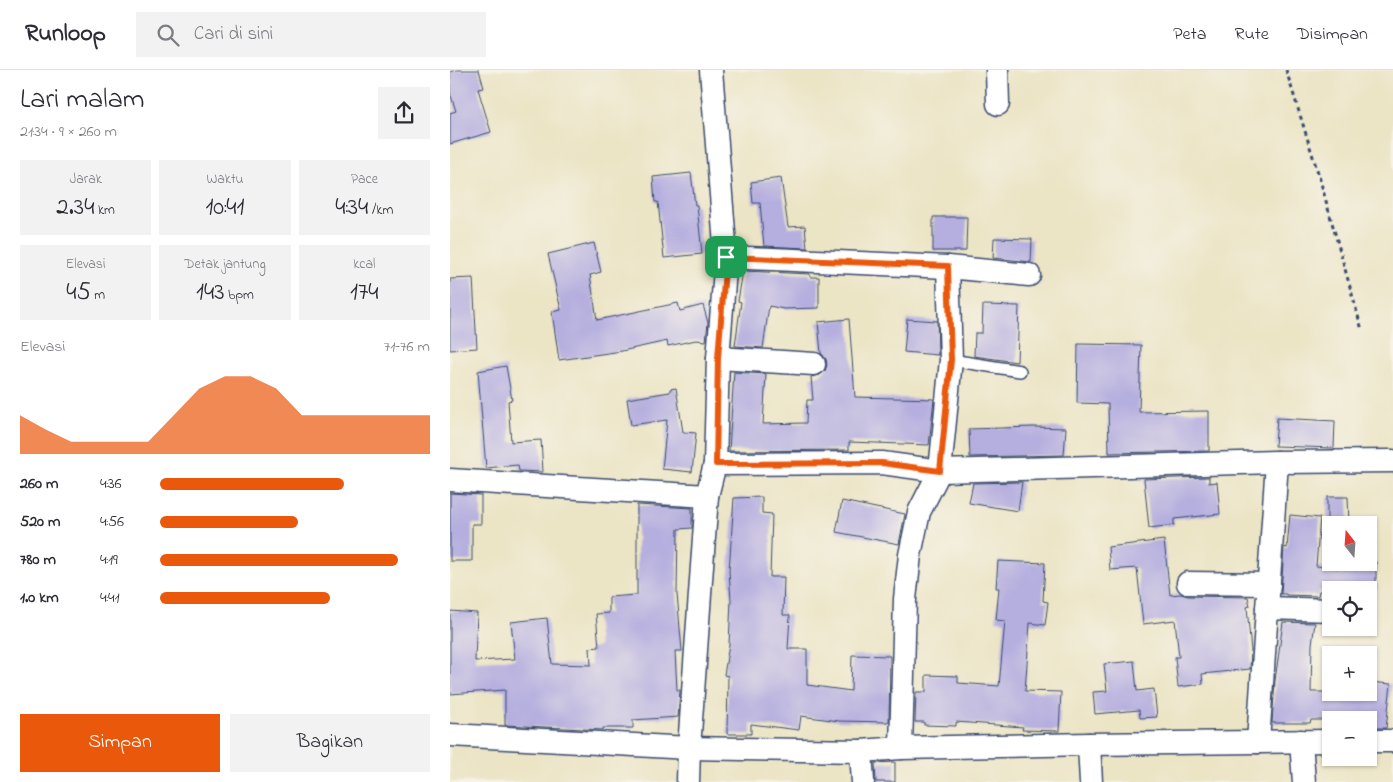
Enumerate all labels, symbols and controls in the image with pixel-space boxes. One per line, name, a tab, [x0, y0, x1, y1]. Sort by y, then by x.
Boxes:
search box	[136, 12, 486, 57]
text: Runloop	[25, 17, 106, 52]
icon: search	[154, 21, 182, 49]
text: Cari di sini	[194, 21, 273, 48]
text: Peta	[1173, 22, 1206, 48]
text: Rute	[1234, 22, 1269, 48]
text: Disimpan	[1297, 22, 1368, 48]
text: Lari malam	[20, 80, 145, 121]
button: share	[378, 87, 430, 139]
text: 21:34 · 9 × 260 m	[20, 120, 117, 144]
text: Jarak	[69, 169, 102, 190]
text: Waktu	[206, 169, 244, 190]
text: Pace	[351, 169, 378, 190]
text: 2.34	[56, 190, 94, 226]
text: 10:41	[205, 190, 245, 226]
text: 4:34	[335, 190, 368, 226]
text: km	[94, 200, 115, 221]
text: /km	[368, 200, 393, 221]
pin	[705, 236, 747, 278]
icon: arrive	[712, 243, 740, 271]
text: Elevasi	[66, 254, 106, 275]
text: Detak jantung	[184, 254, 266, 275]
text: kcal	[353, 254, 375, 275]
text: 45	[66, 275, 91, 311]
text: 143	[196, 275, 225, 311]
text: 174	[350, 275, 379, 311]
text: m	[91, 285, 105, 306]
text: bpm	[225, 285, 254, 306]
text: Elevasi	[20, 335, 65, 359]
text: 71–76 m	[384, 335, 430, 359]
text: 260 m	[20, 472, 58, 496]
text: 4:36	[100, 472, 122, 496]
text: 520 m	[20, 510, 60, 534]
text: 4:56	[100, 510, 124, 534]
north arrow	[1322, 516, 1378, 571]
map controls	[1322, 516, 1377, 766]
text: 780 m	[20, 548, 56, 572]
text: 4:19	[100, 548, 118, 572]
button: locate	[1322, 581, 1377, 636]
text: 1.0 km	[20, 586, 59, 610]
text: 4:41	[100, 586, 120, 610]
button: +	[1322, 646, 1377, 701]
button: −	[1322, 711, 1377, 766]
button: Simpan	[20, 714, 220, 772]
button: Bagikan	[230, 714, 430, 772]

